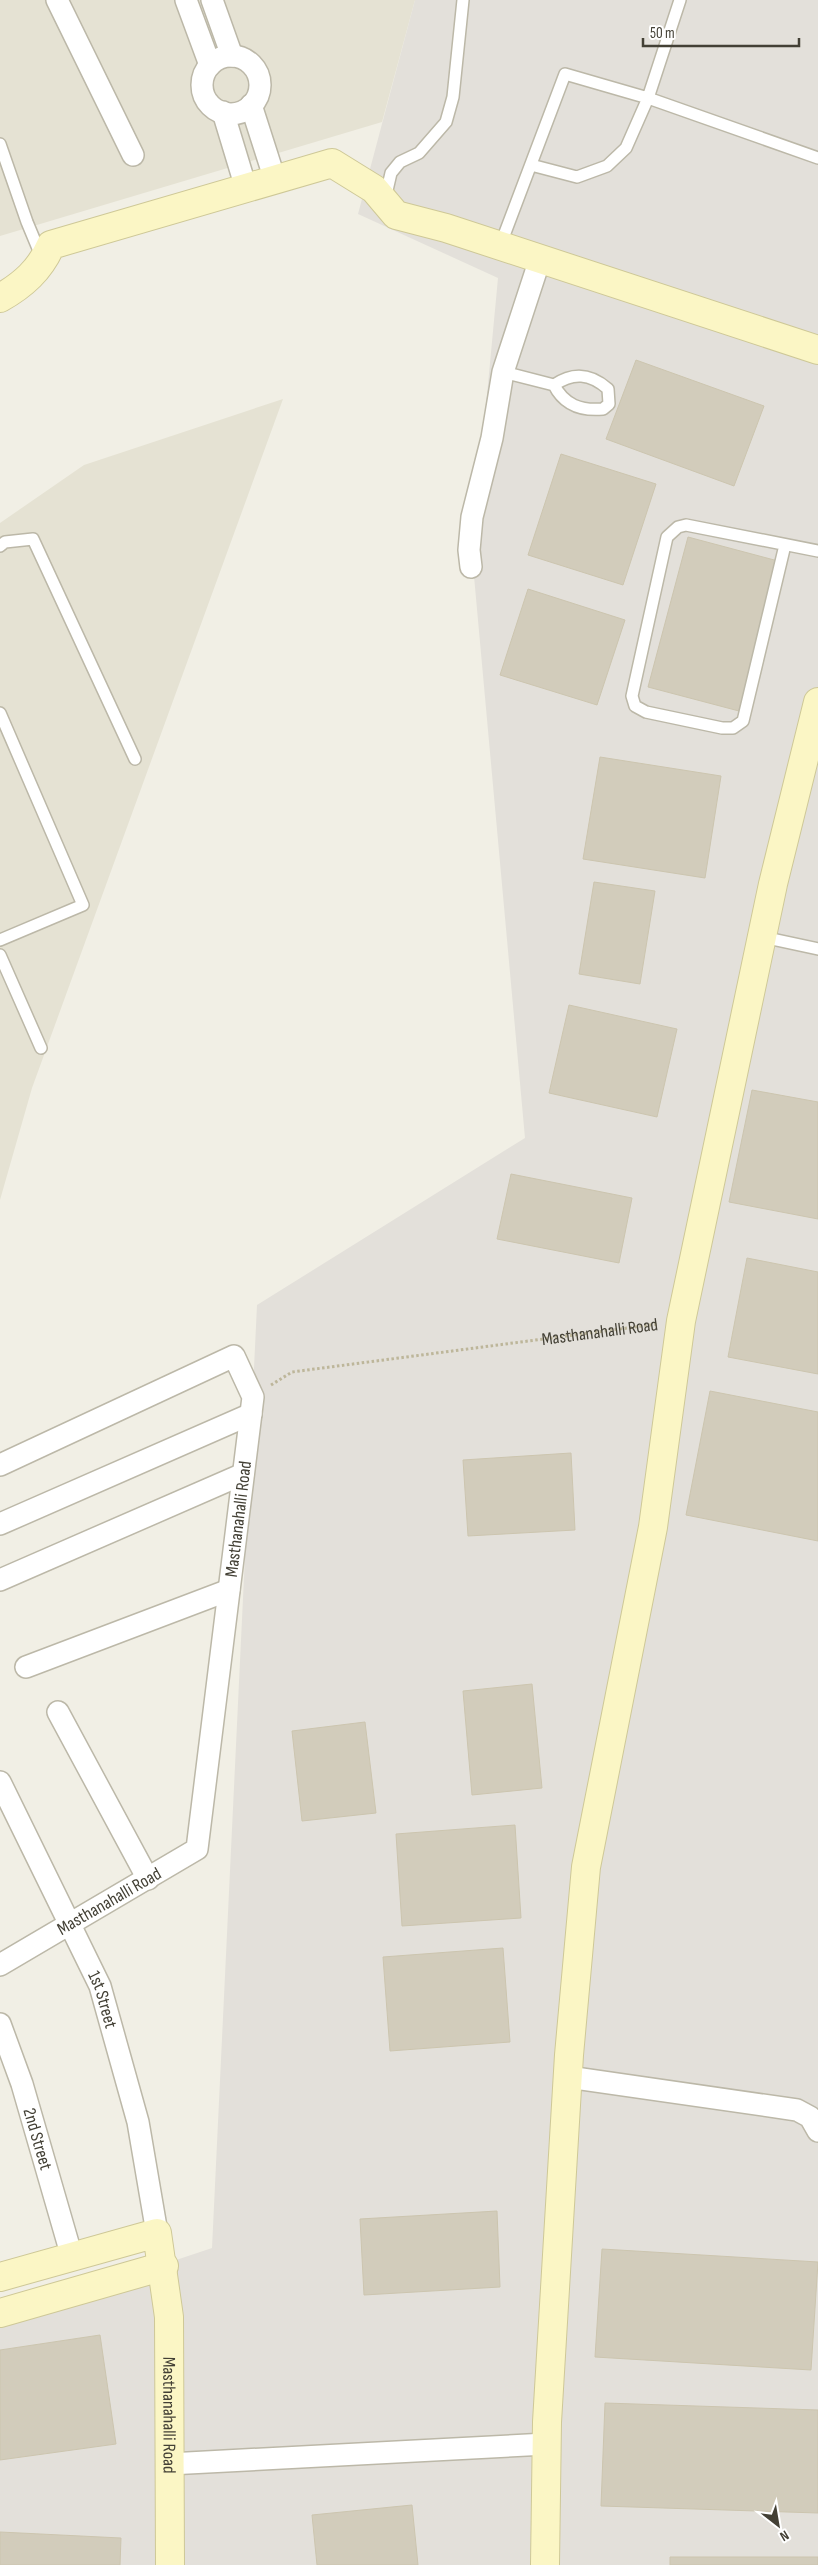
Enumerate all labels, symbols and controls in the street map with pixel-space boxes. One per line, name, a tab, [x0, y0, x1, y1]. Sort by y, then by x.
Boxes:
scale bar	[643, 15, 799, 47]
text: 50 m	[650, 24, 675, 43]
street label: Masthanahalli Road	[540, 1314, 659, 1350]
street label: Masthanahalli Road	[221, 1460, 256, 1578]
street label: Masthanahalli Road	[53, 1863, 165, 1940]
street label: 1st Street	[83, 1967, 121, 2031]
street label: 2nd Street	[18, 2106, 56, 2173]
street label: Masthanahalli Road	[158, 2357, 180, 2474]
north arrow	[753, 2500, 803, 2550]
text: N	[777, 2527, 792, 2545]

